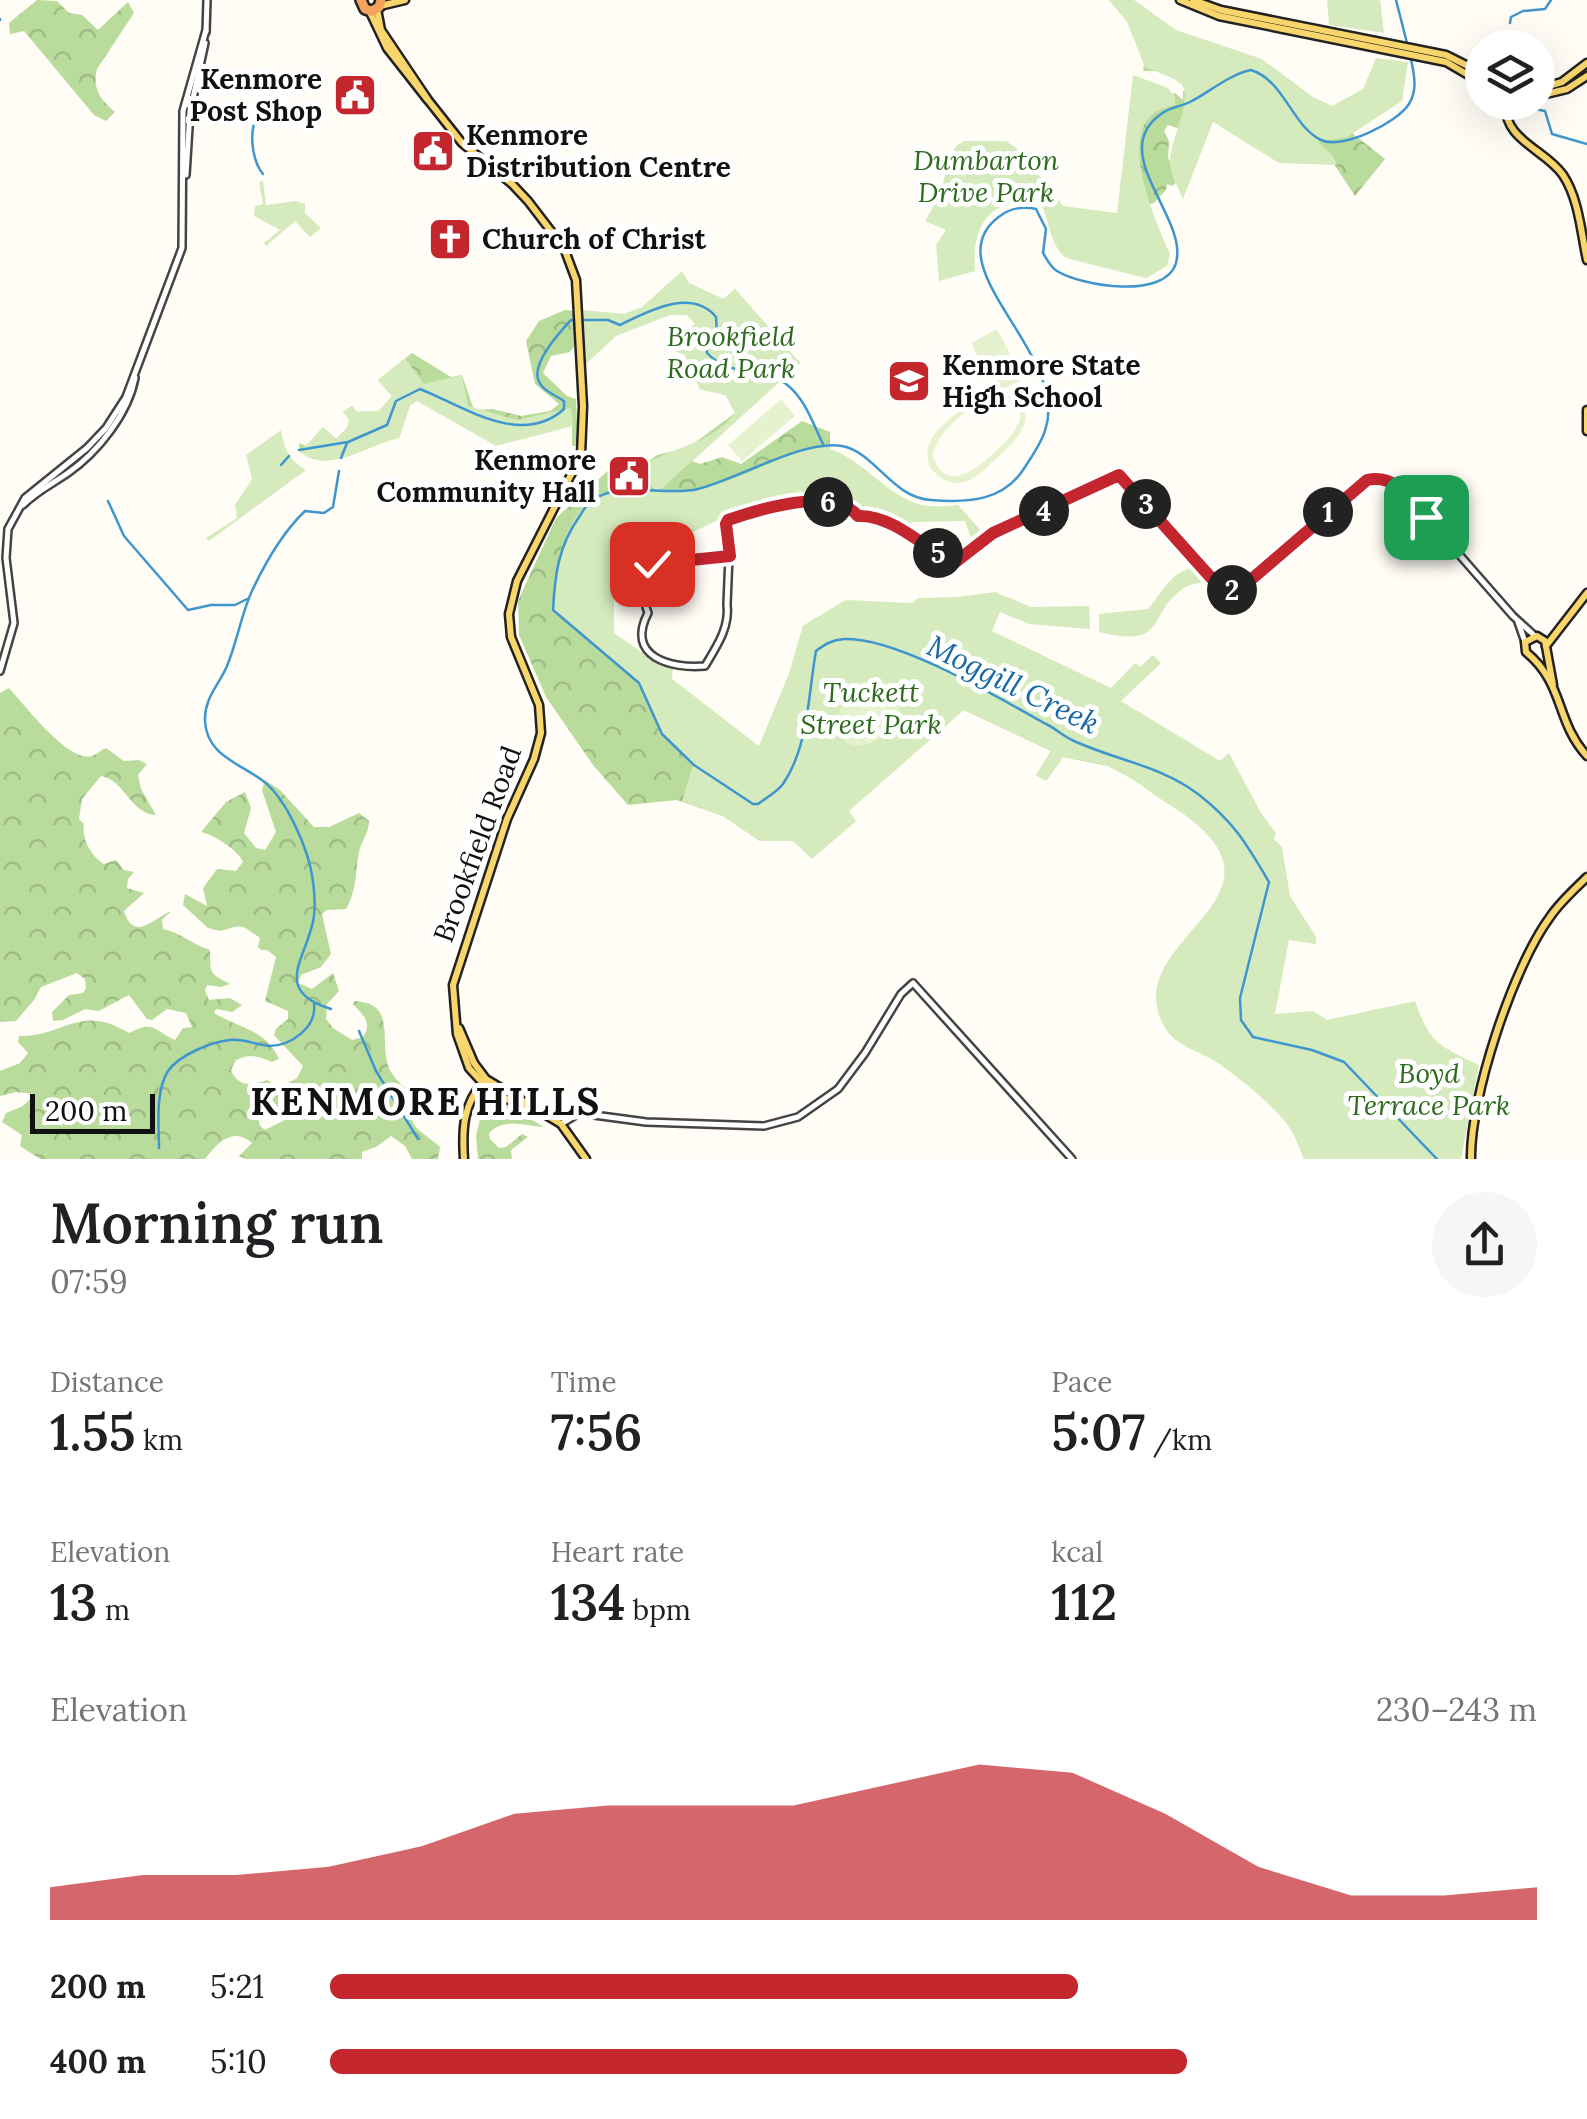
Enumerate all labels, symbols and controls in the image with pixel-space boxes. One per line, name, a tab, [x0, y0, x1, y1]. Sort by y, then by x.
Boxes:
map controls	[1465, 30, 1555, 120]
button: layers	[1465, 30, 1555, 120]
place label: Kenmore Post Shop	[190, 61, 322, 129]
public building icon: Kenmore Post Shop	[332, 72, 378, 118]
place label: Kenmore Distribution Centre	[466, 117, 731, 185]
public building icon: Kenmore Distribution Centre	[410, 128, 456, 174]
park label: Dumbarton Drive Park	[913, 142, 1059, 210]
church icon: Church of Christ	[427, 216, 473, 262]
place label: Church of Christ	[482, 221, 707, 257]
park label: Brookfield Road Park	[667, 318, 796, 386]
place label: Kenmore State High School	[942, 347, 1141, 415]
school or university icon: Kenmore State High School	[886, 358, 932, 404]
place label: Kenmore Community Hall	[377, 442, 596, 510]
public building icon: Kenmore Community Hall	[606, 453, 652, 499]
pin	[1384, 475, 1469, 560]
pin: 6	[803, 477, 853, 527]
pin: 3	[1121, 479, 1171, 529]
text: 6	[820, 484, 836, 520]
pin: 4	[1019, 486, 1069, 536]
text: 3	[1138, 486, 1154, 522]
pin: 1	[1303, 487, 1353, 537]
icon: arrive	[1399, 490, 1454, 545]
text: 4	[1036, 493, 1052, 529]
text: 1	[1322, 494, 1334, 530]
pin	[610, 522, 695, 607]
pin: 5	[913, 528, 963, 578]
text: 5	[930, 535, 946, 571]
icon: check	[625, 537, 680, 592]
pin: 2	[1207, 565, 1257, 615]
text: 2	[1225, 572, 1239, 608]
water label: Moggill Creek	[921, 626, 1106, 742]
park label: Tuckett Street Park	[800, 674, 942, 742]
street label: Brookfield Road	[425, 741, 529, 947]
park label: Boyd Terrace Park	[1348, 1055, 1510, 1123]
district label: KENMORE HILLS	[250, 1077, 602, 1125]
scale bar	[30, 1089, 155, 1134]
text: 200 m	[45, 1093, 127, 1129]
text: Morning run	[50, 1188, 383, 1258]
button: share	[1432, 1192, 1537, 1297]
text: 07:59	[50, 1261, 128, 1302]
text: Distance	[50, 1364, 164, 1400]
text: Time	[551, 1364, 617, 1400]
text: Pace	[1051, 1364, 1112, 1400]
text: 1.55	[50, 1400, 136, 1464]
text: 7:56	[551, 1400, 642, 1464]
text: 5:07	[1051, 1400, 1145, 1464]
text: km	[136, 1422, 183, 1458]
text: /km	[1145, 1422, 1212, 1458]
text: Elevation	[50, 1534, 170, 1570]
text: Heart rate	[551, 1534, 684, 1570]
text: kcal	[1051, 1534, 1103, 1570]
text: 13	[50, 1570, 98, 1634]
text: 134	[551, 1570, 625, 1634]
text: 112	[1051, 1570, 1117, 1634]
text: m	[98, 1592, 130, 1628]
text: bpm	[625, 1592, 691, 1628]
text: Elevation	[50, 1689, 187, 1730]
text: 230–243 m	[1376, 1689, 1537, 1730]
text: 200 m	[50, 1966, 146, 2007]
text: 5:21	[210, 1966, 264, 2007]
text: 400 m	[50, 2041, 146, 2082]
text: 5:10	[210, 2041, 267, 2082]

